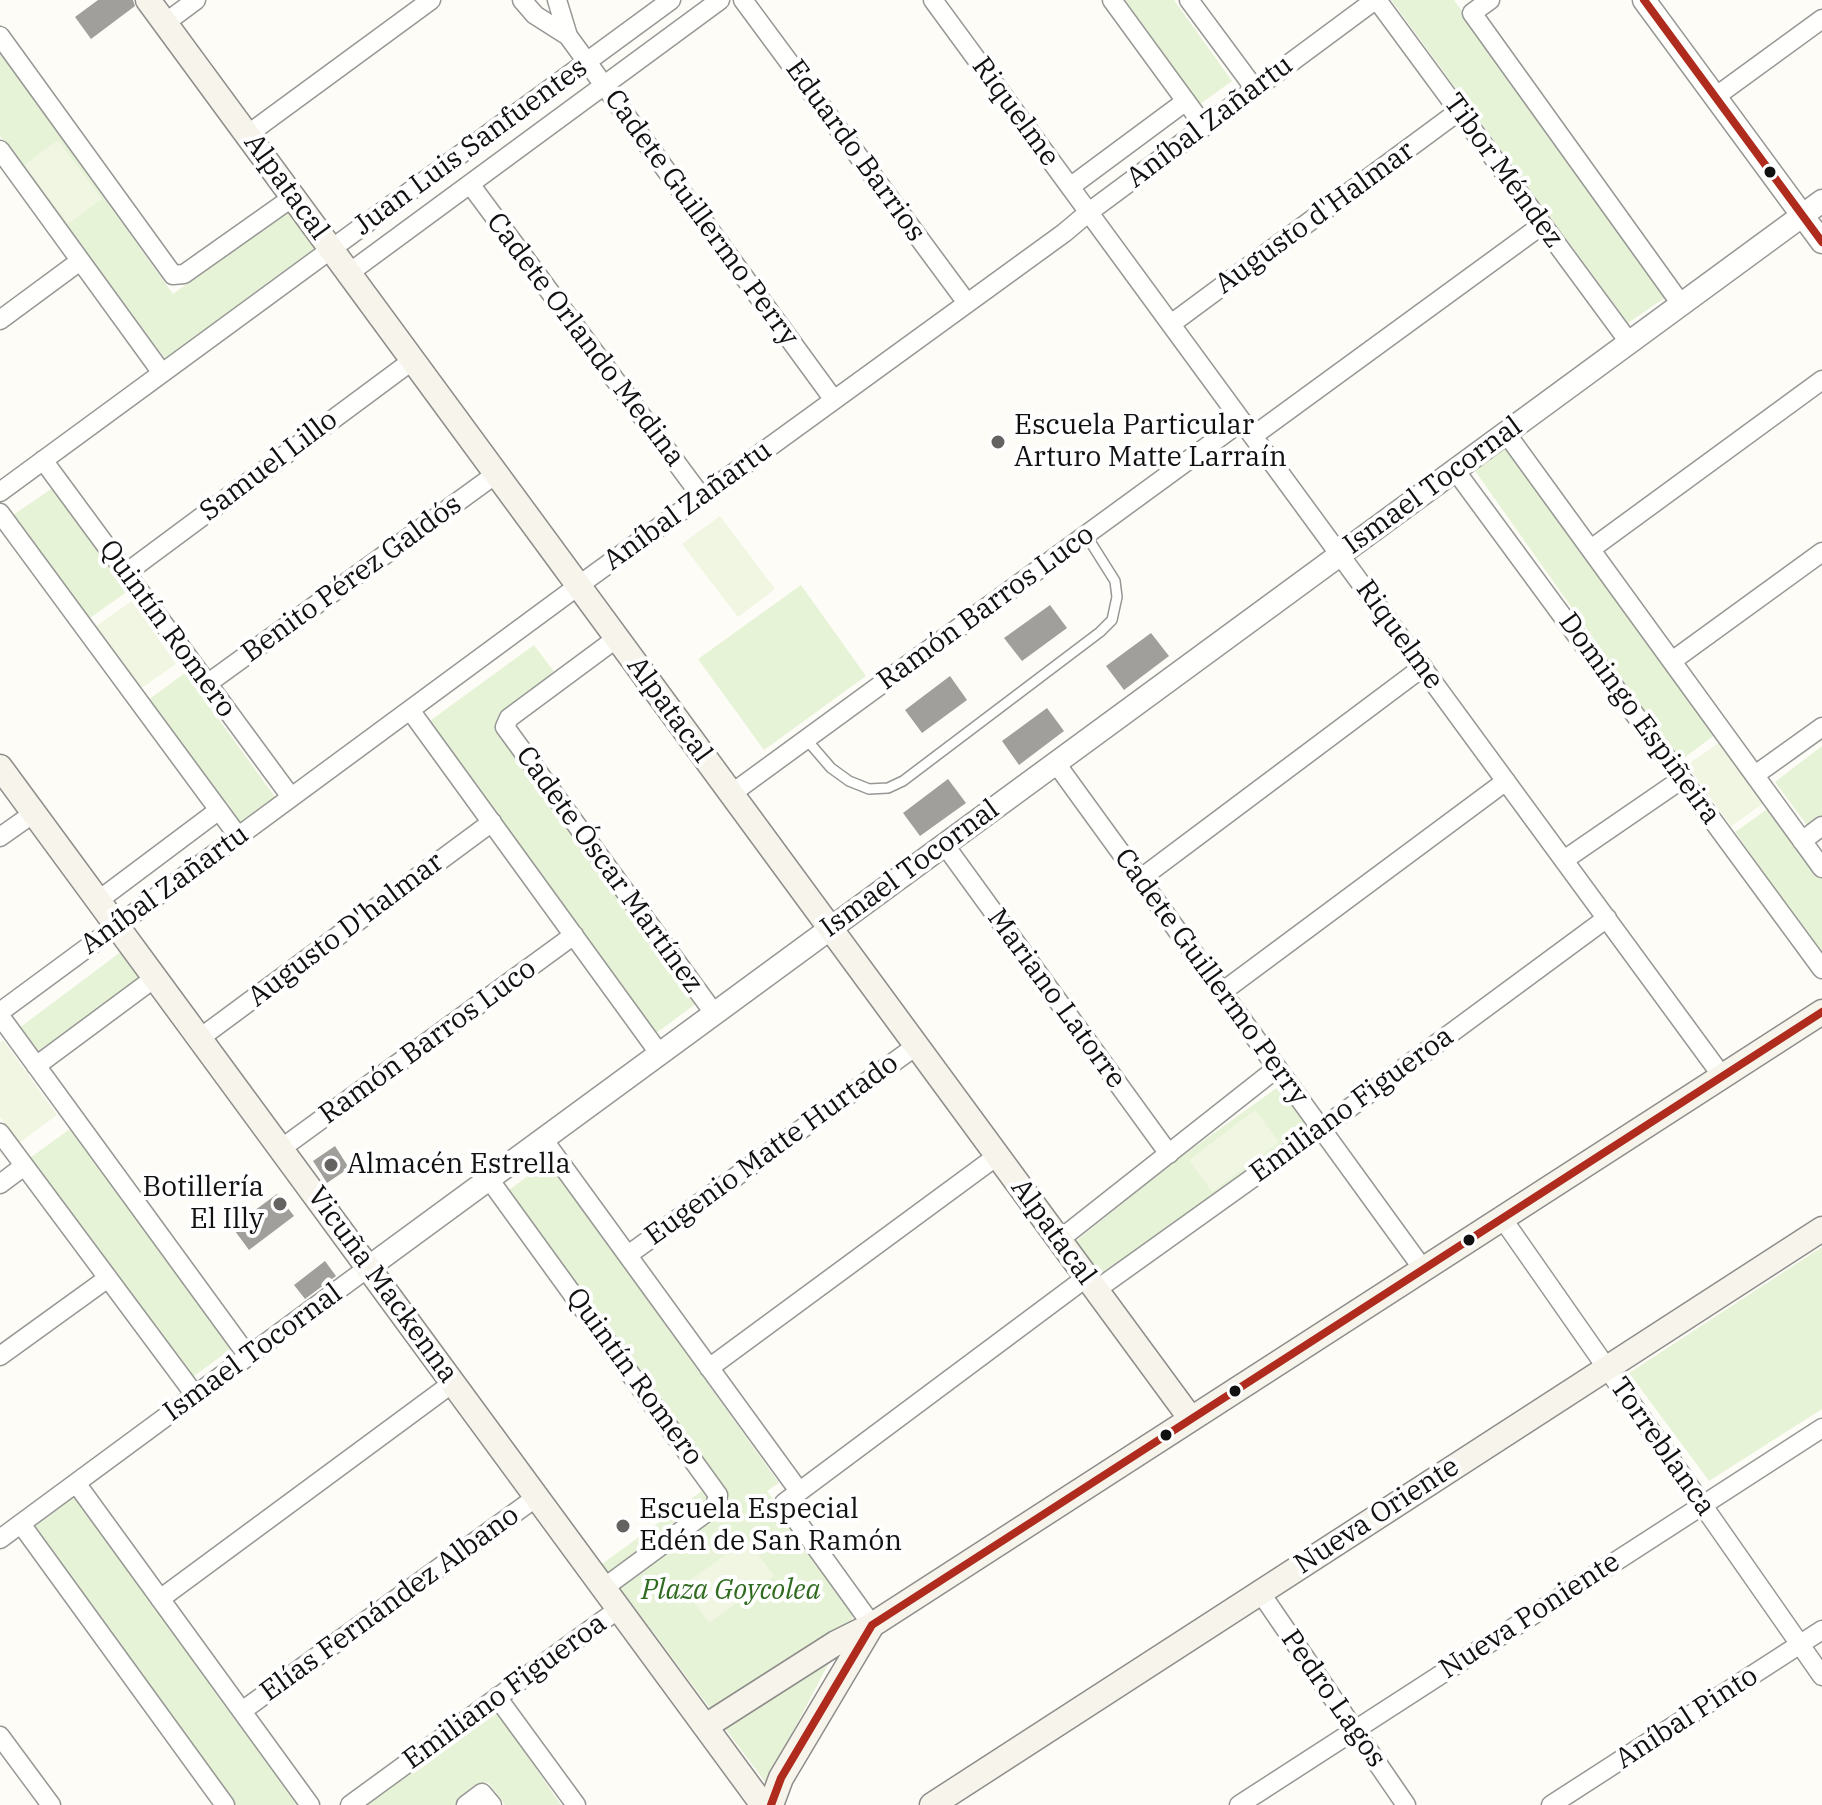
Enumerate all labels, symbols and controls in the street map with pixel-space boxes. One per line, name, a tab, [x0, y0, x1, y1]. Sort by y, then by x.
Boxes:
street label: Aníbal Zañartu	[1120, 49, 1300, 195]
street label: Juan Luis Sanfuentes	[348, 51, 594, 243]
street label: Riquelme	[964, 51, 1066, 173]
street label: Eduardo Barrios	[778, 54, 932, 248]
street label: Cadete Guillermo Perry	[597, 83, 805, 353]
street label: Tibor Méndez	[1436, 87, 1570, 255]
street label: Alpatacal	[236, 127, 336, 247]
street label: Augusto d'Halmar	[1209, 134, 1421, 302]
unlabelled marker	[1762, 164, 1778, 180]
street label: Cadete Orlando Medina	[479, 207, 691, 473]
street label: Samuel Lillo	[194, 403, 344, 529]
place label: Escuela Particular Arturo Matte Larraín	[1014, 409, 1287, 475]
street label: Ismael Tocornal	[1337, 410, 1529, 562]
marker: Escuela Particular Arturo Matte Larraín	[989, 433, 1007, 451]
street label: Aníbal Zañartu	[597, 434, 779, 578]
street label: Benito Pérez Galdós	[236, 488, 468, 670]
street label: Ramón Barros Luco	[871, 518, 1101, 698]
street label: Quintín Romero	[91, 534, 243, 724]
street label: Riquelme	[1348, 574, 1450, 696]
street label: Domingo Espiñeira	[1551, 607, 1727, 831]
street label: Alpatacal	[619, 650, 719, 770]
street label: Cadete Óscar Martínez	[508, 740, 710, 1000]
street label: Ismael Tocornal	[814, 793, 1006, 945]
street label: Aníbal Zañartu	[74, 818, 256, 962]
street label: Cadete Guillermo Perry	[1107, 842, 1315, 1112]
street label: Augusto D'halmar	[242, 846, 450, 1014]
street label: Mariano Latorre	[980, 903, 1132, 1095]
street label: Ramón Barros Luco	[313, 952, 543, 1132]
street label: Emiliano Figueroa	[1244, 1020, 1460, 1190]
street label: Eugenio Matte Hurtado	[639, 1047, 905, 1253]
place label: Almacén Estrella	[347, 1148, 571, 1182]
marker: Almacén Estrella	[322, 1156, 340, 1174]
place label: Botillería El Illy	[142, 1171, 264, 1237]
street label: Alpatacal	[1003, 1172, 1103, 1292]
street label: Vicuña Mackenna	[299, 1180, 465, 1390]
marker: Botillería El Illy	[271, 1195, 289, 1213]
unlabelled marker	[1461, 1232, 1477, 1248]
street label: Ismael Tocornal	[157, 1277, 349, 1429]
street label: Quintín Romero	[558, 1282, 710, 1472]
street label: Torreblanca	[1602, 1372, 1722, 1522]
unlabelled marker	[1227, 1383, 1243, 1399]
unlabelled marker	[1158, 1427, 1174, 1443]
street label: Nueva Oriente	[1288, 1450, 1466, 1582]
place label: Escuela Especial Edén de San Ramón	[639, 1493, 902, 1559]
street label: Elías Fernández Albano	[254, 1499, 526, 1709]
marker: Escuela Especial Edén de San Ramón	[614, 1517, 632, 1535]
street label: Nueva Poniente	[1434, 1545, 1626, 1687]
park label: Plaza Goycolea	[641, 1574, 821, 1608]
street label: Emiliano Figueroa	[397, 1607, 613, 1777]
street label: Pedro Lagos	[1273, 1624, 1393, 1774]
street label: Aníbal Pinto	[1609, 1660, 1765, 1776]

